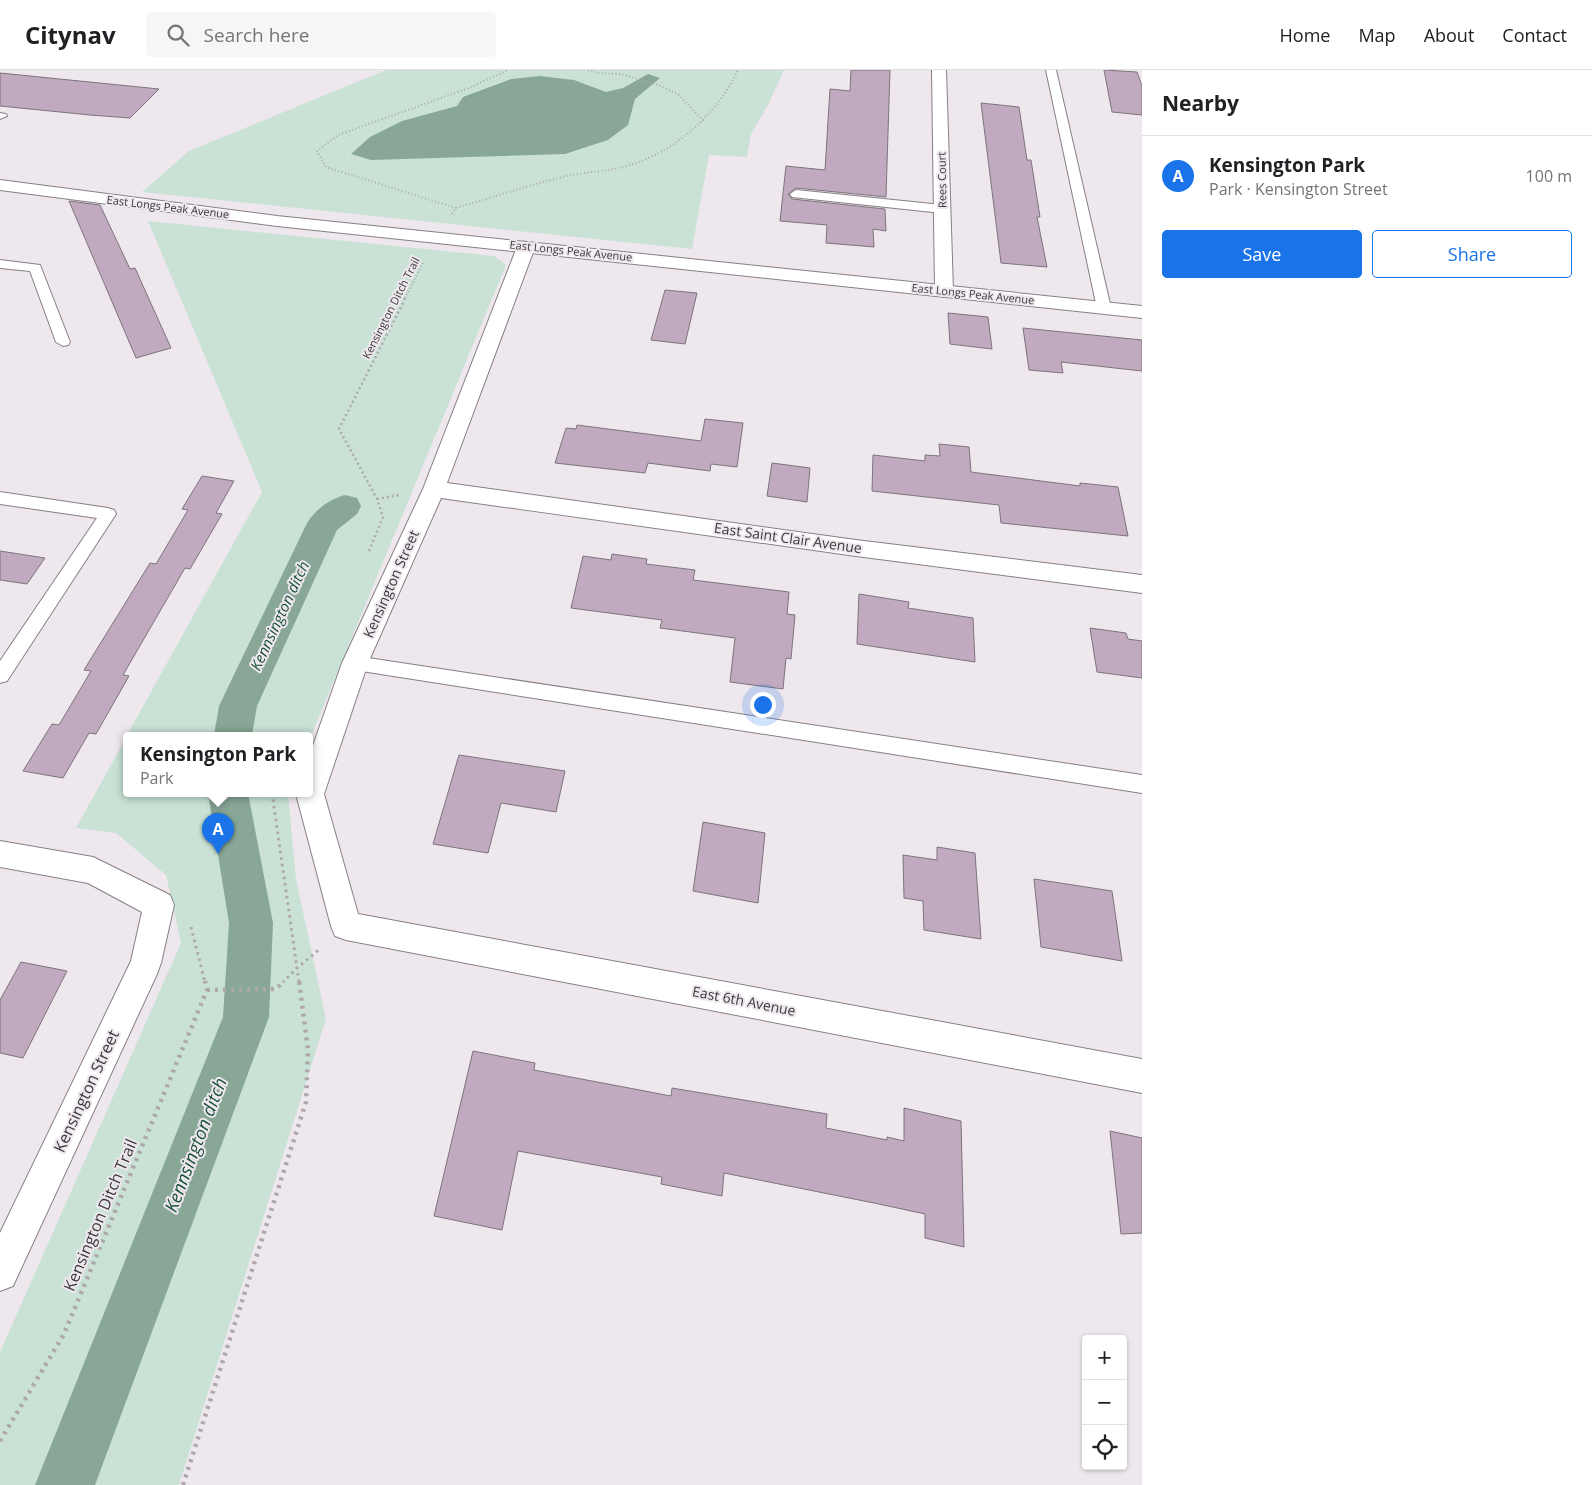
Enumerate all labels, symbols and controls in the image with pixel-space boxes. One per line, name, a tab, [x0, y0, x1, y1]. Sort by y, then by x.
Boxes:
search box	[146, 12, 496, 57]
text: Citynav	[25, 18, 116, 51]
icon: search	[164, 21, 192, 49]
text: Search here	[204, 22, 309, 48]
text: Home	[1280, 23, 1330, 47]
text: Map	[1358, 23, 1396, 47]
text: About	[1424, 23, 1474, 47]
text: Contact	[1502, 23, 1567, 47]
text: Nearby	[1162, 89, 1239, 117]
street label: Rees Court	[934, 152, 949, 208]
text: Kensington Park	[1209, 152, 1365, 178]
text: A	[1172, 165, 1184, 187]
text: 100 m	[1526, 165, 1572, 187]
text: Park · Kensington Street	[1209, 178, 1388, 200]
street label: East Longs Peak Avenue	[106, 192, 230, 221]
button: Save	[1162, 230, 1362, 278]
button: Share	[1372, 230, 1572, 278]
street label: East Longs Peak Avenue	[509, 237, 633, 264]
street label: Kensington Ditch Trail	[358, 254, 423, 361]
street label: East Longs Peak Avenue	[911, 280, 1035, 307]
street label: East Saint Clair Avenue	[713, 518, 863, 557]
street label: Kensington Street	[358, 527, 423, 641]
water label: Kennsington ditch	[245, 558, 313, 674]
your location	[750, 692, 776, 718]
popup	[123, 732, 313, 797]
text: Kensington Park	[140, 741, 296, 767]
text: Park	[140, 767, 173, 789]
pin: A	[202, 813, 234, 854]
street label: East 6th Avenue	[691, 981, 797, 1020]
street label: Kensington Street	[48, 1026, 124, 1156]
water label: Kennsington ditch	[158, 1074, 232, 1215]
street label: Kensington Ditch Trail	[58, 1136, 142, 1294]
map controls	[1082, 1335, 1127, 1470]
button: +	[1082, 1335, 1127, 1380]
button: −	[1082, 1380, 1127, 1425]
button: locate	[1082, 1425, 1127, 1470]

